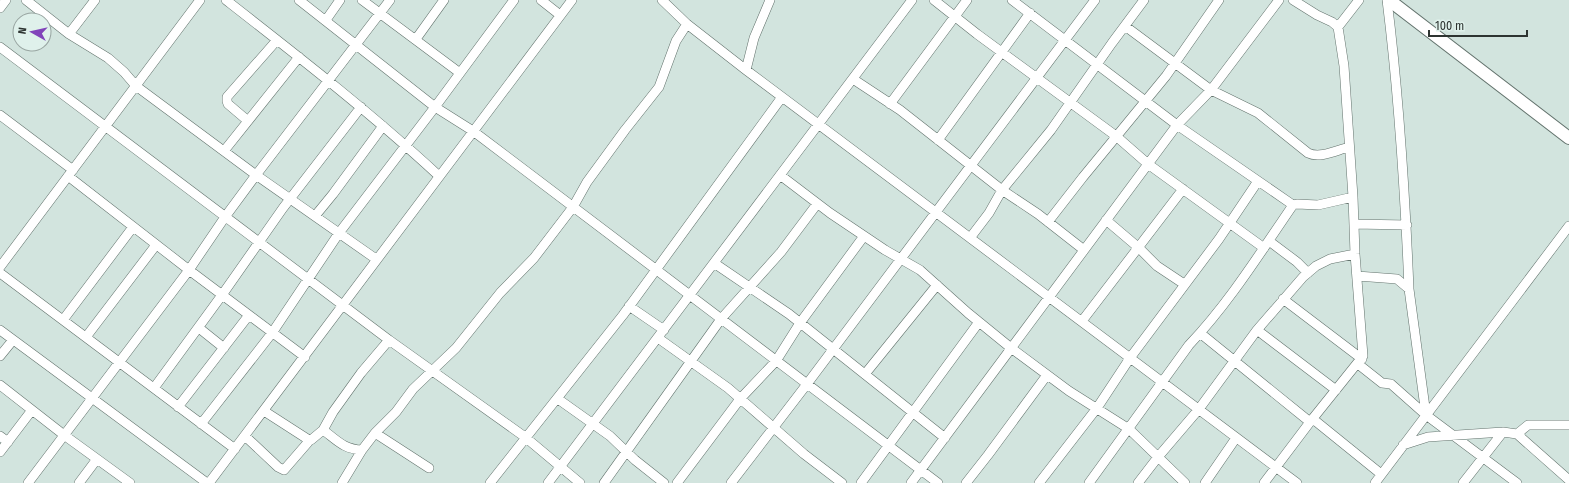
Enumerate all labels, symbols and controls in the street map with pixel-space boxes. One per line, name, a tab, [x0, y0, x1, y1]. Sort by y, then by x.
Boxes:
north arrow	[12, 12, 52, 52]
scale bar	[1429, 12, 1527, 38]
text: 100 m	[1435, 19, 1464, 33]
text: N	[16, 27, 29, 35]

